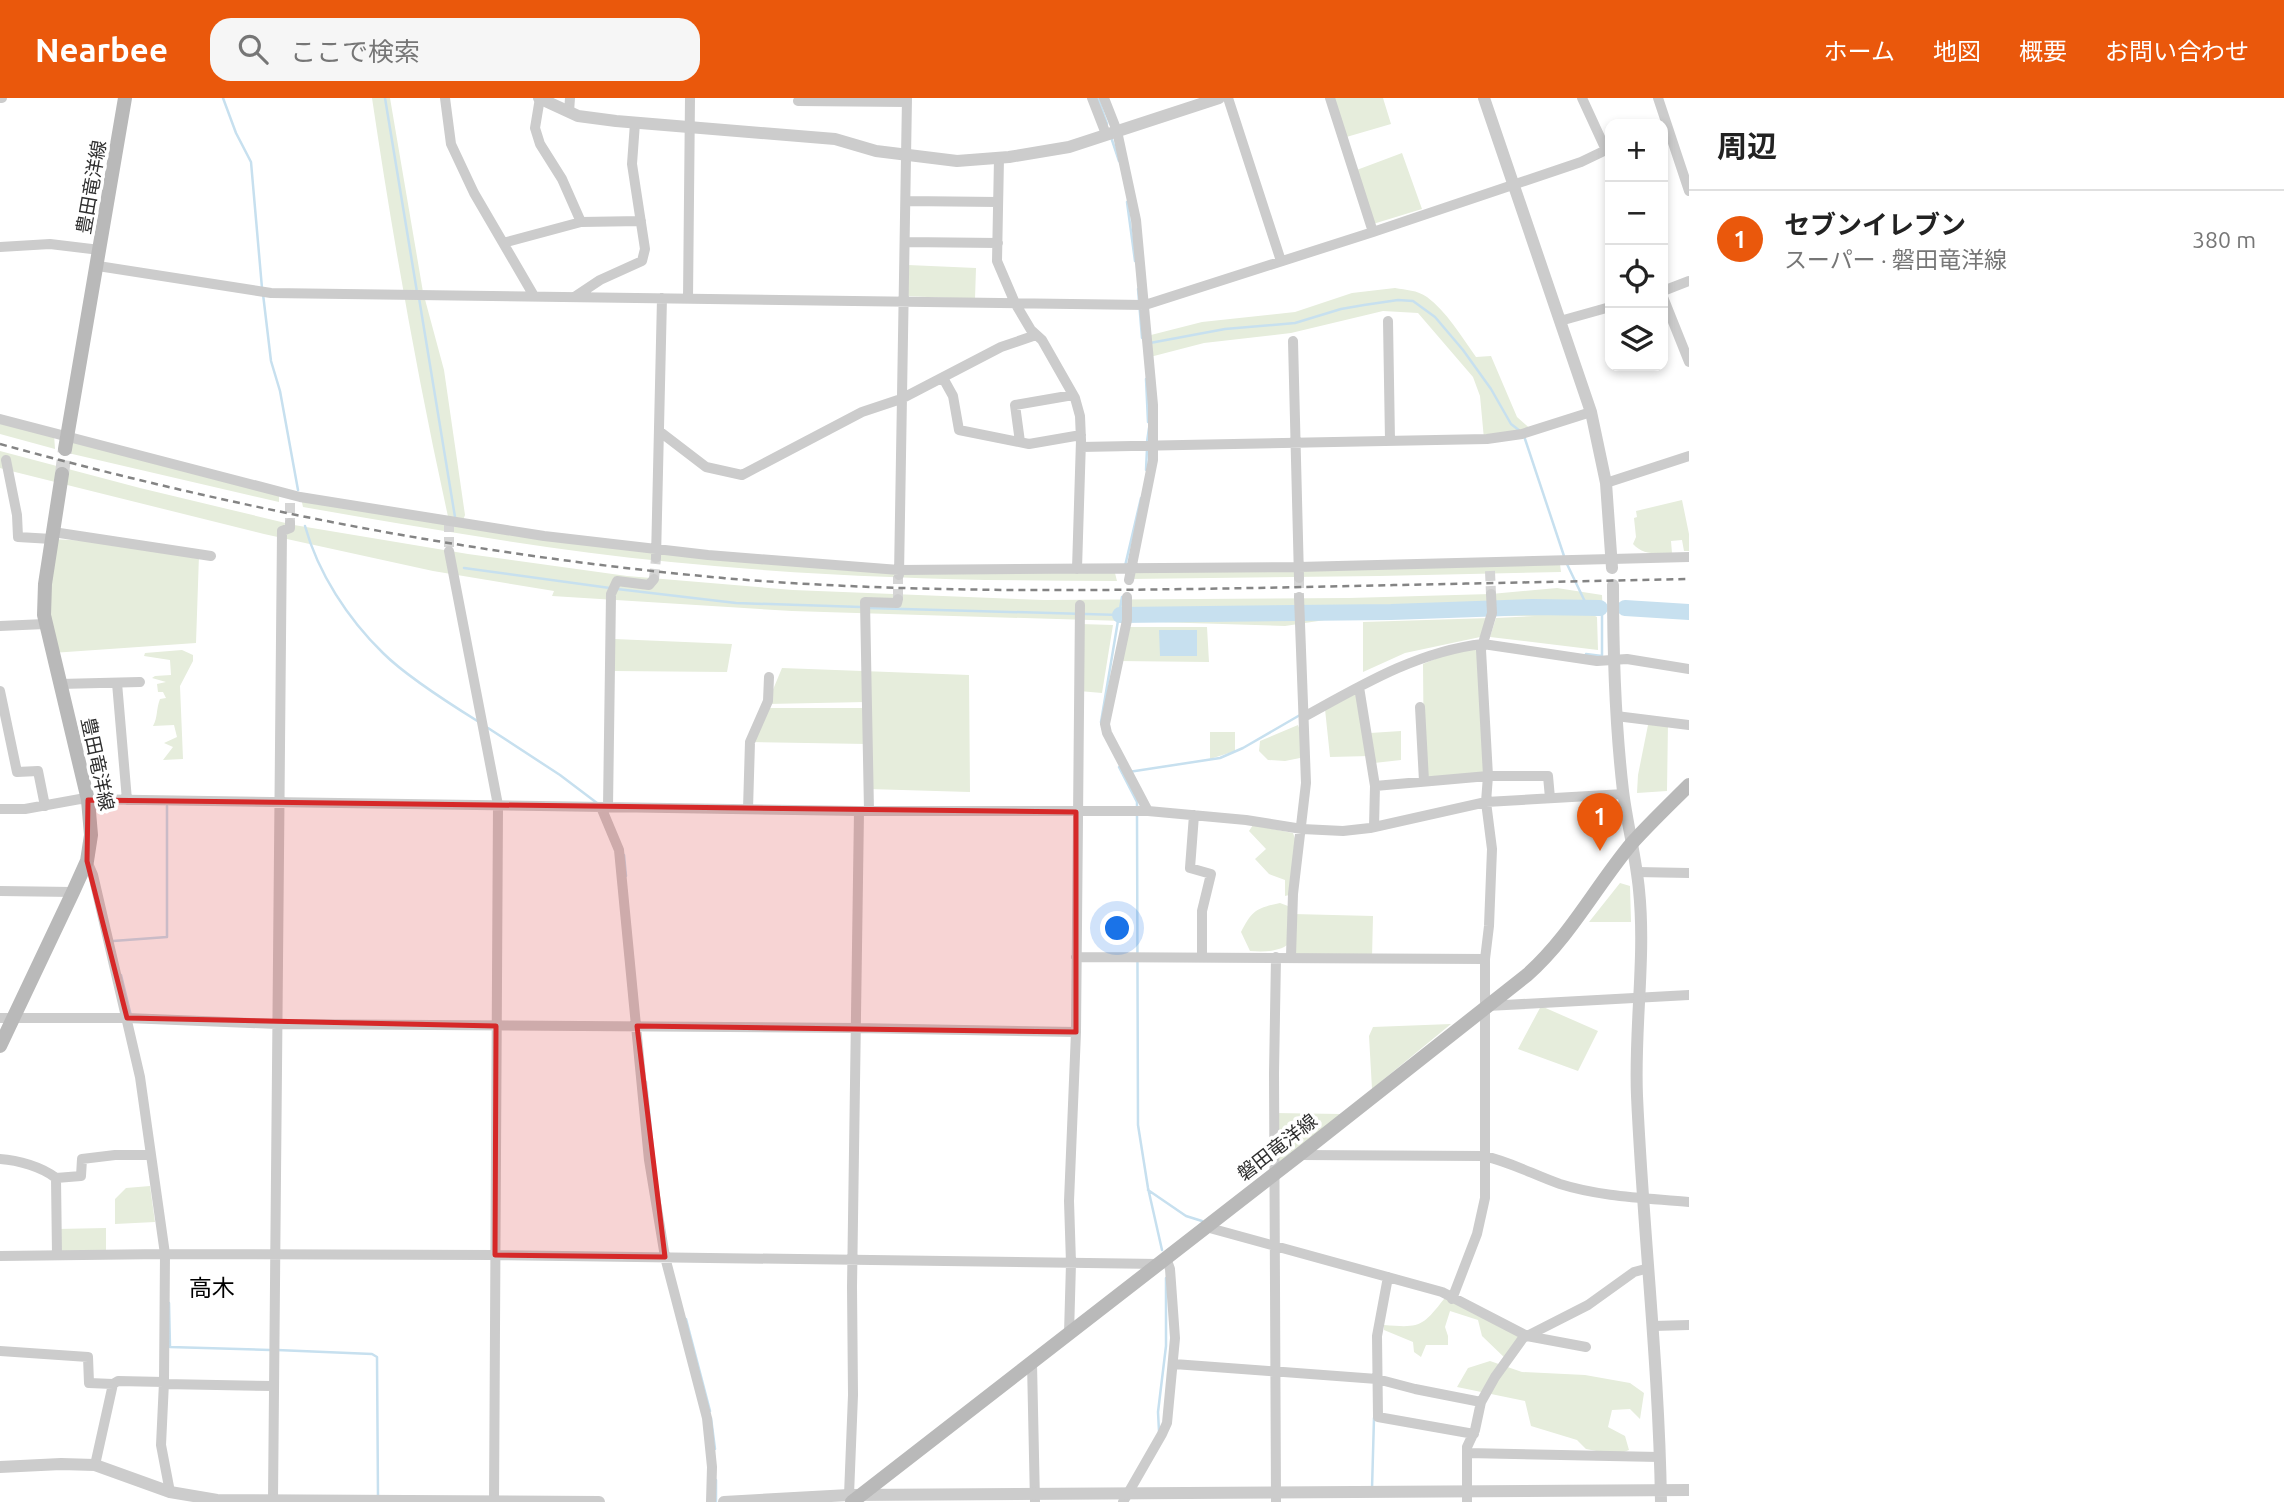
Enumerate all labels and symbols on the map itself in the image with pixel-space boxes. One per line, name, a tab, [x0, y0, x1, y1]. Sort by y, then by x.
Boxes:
street label: 豊田竜洋線	[72, 138, 110, 236]
street label: 豊田竜洋線	[77, 715, 119, 813]
pin: 1	[1577, 793, 1623, 851]
your location	[1100, 911, 1134, 945]
street label: 磐田竜洋線	[1233, 1109, 1321, 1185]
district label: 高木	[189, 1275, 235, 1300]

